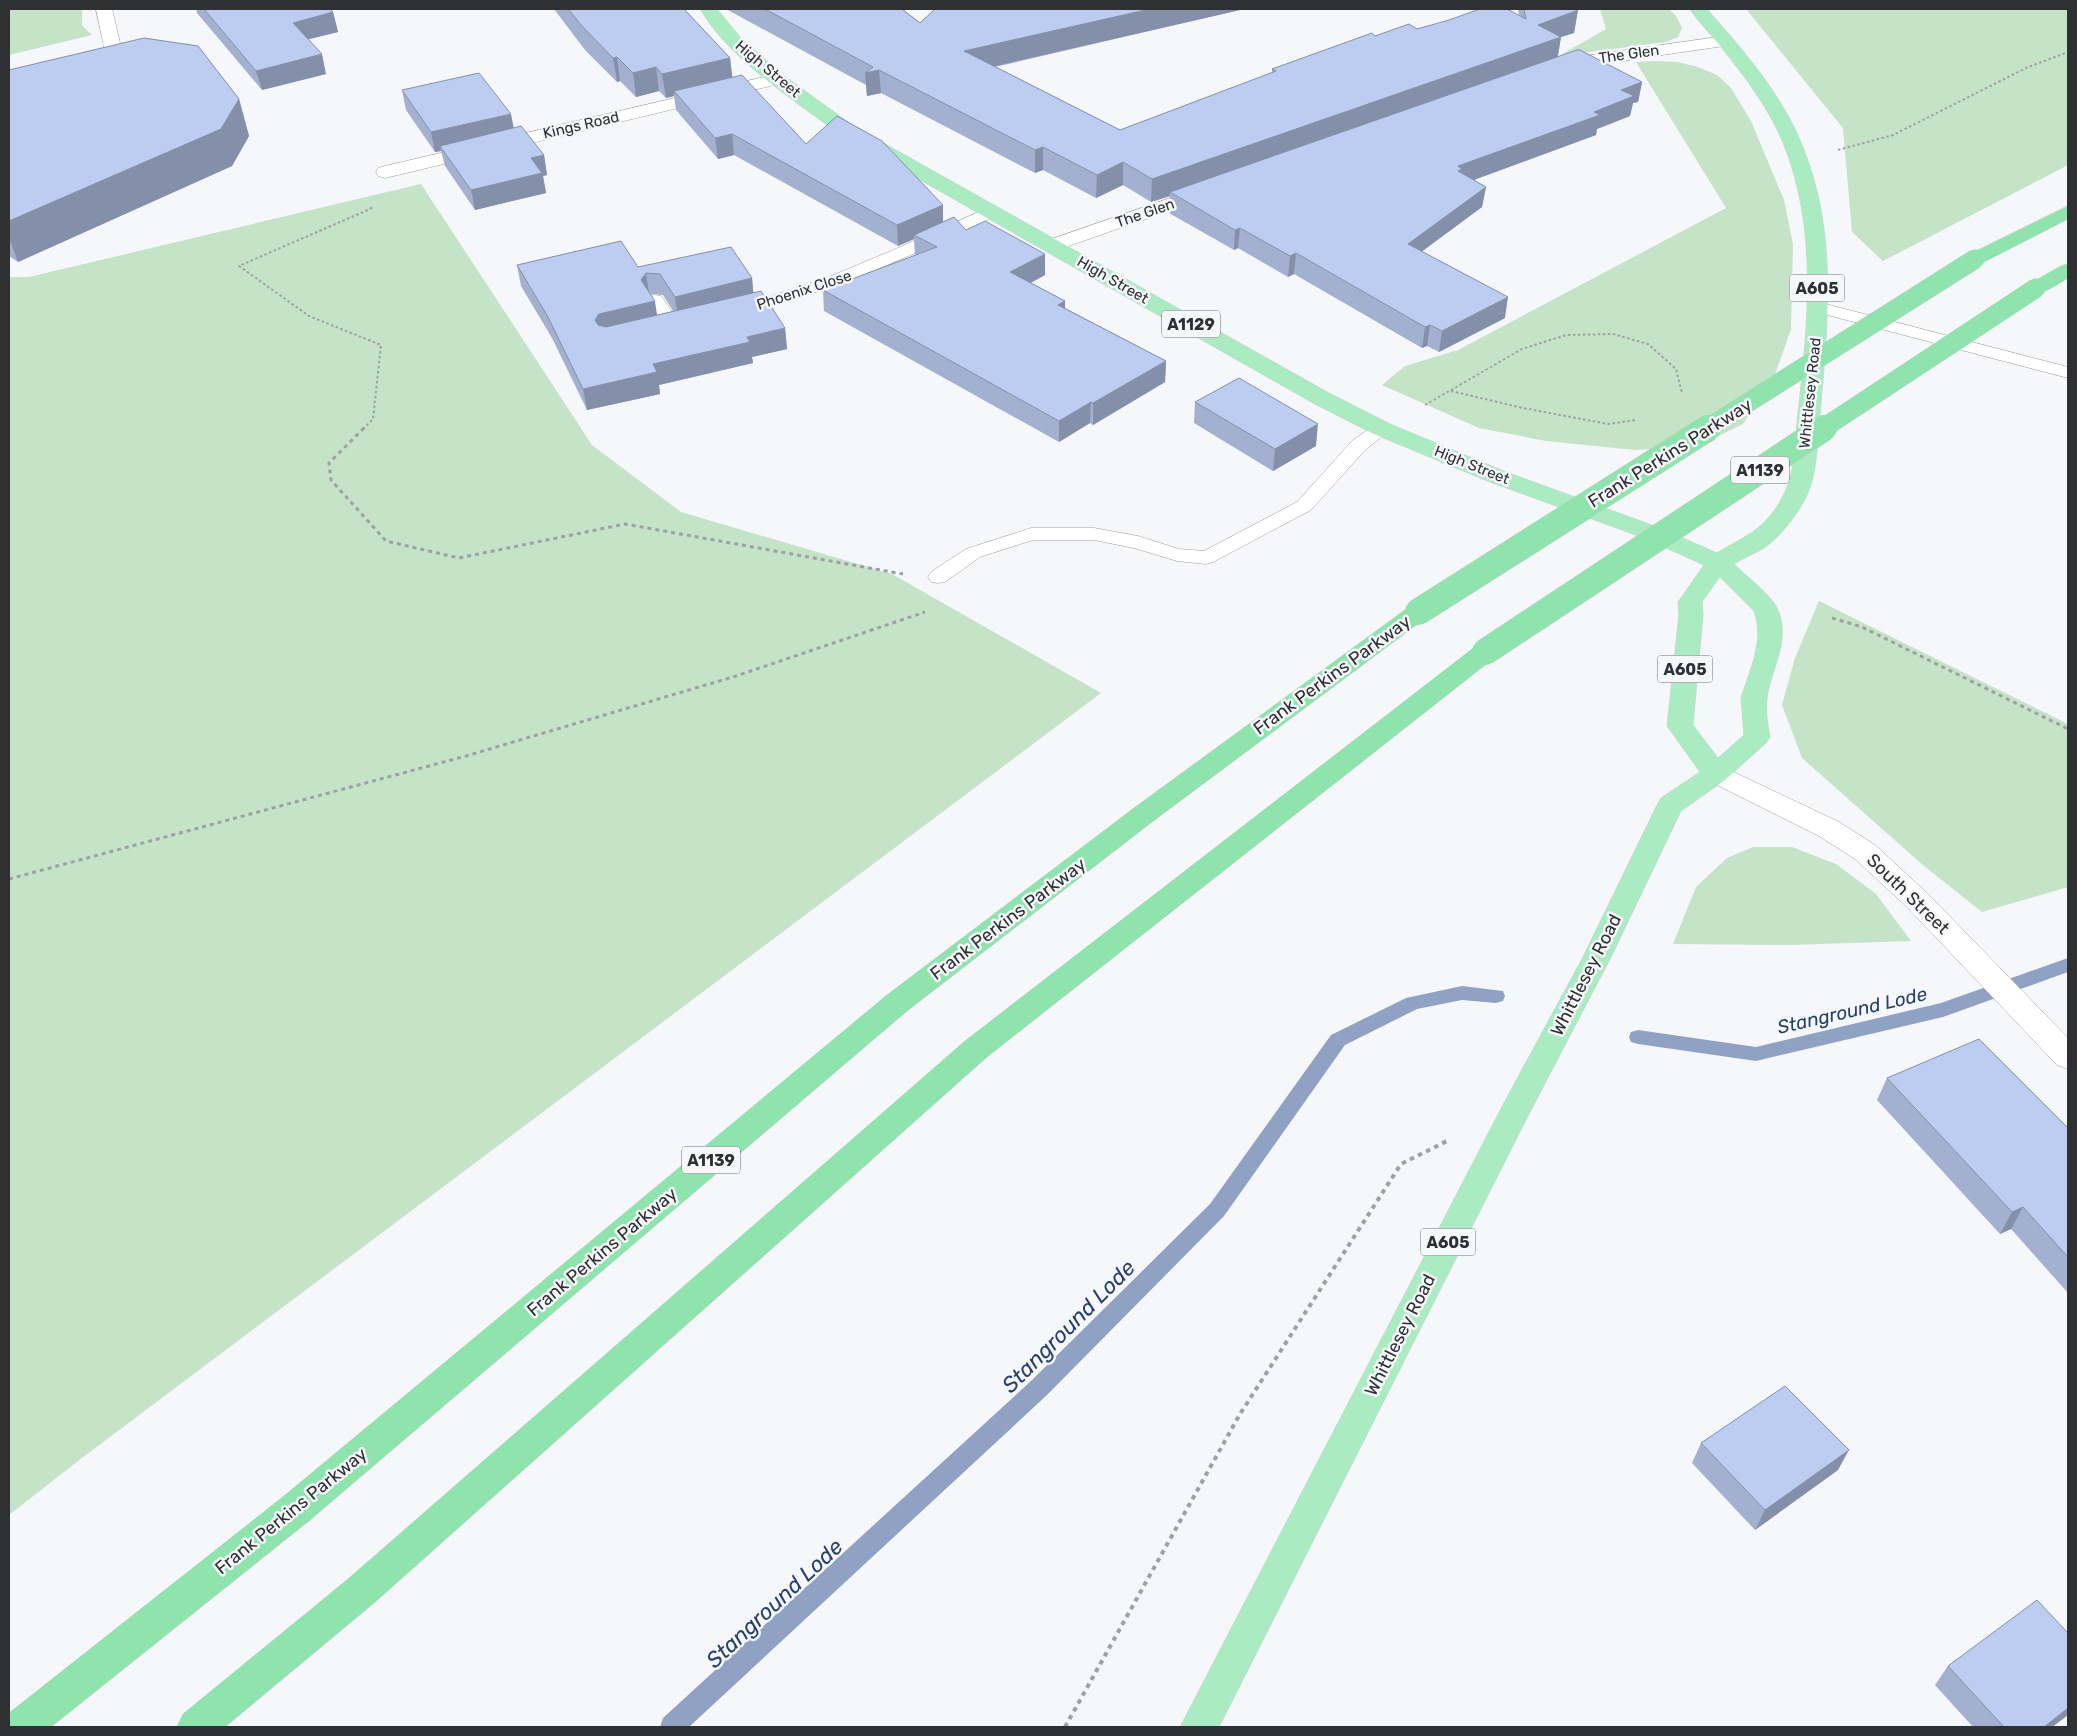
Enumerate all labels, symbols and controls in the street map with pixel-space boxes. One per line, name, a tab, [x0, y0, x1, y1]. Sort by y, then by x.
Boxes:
street label: High Street	[732, 37, 804, 102]
street label: The Glen	[1598, 41, 1660, 67]
street label: Kings Road	[541, 108, 621, 142]
street label: The Glen	[1113, 195, 1177, 231]
street label: High Street	[1074, 252, 1152, 308]
street label: Phoenix Close	[754, 266, 854, 314]
road number: A605	[1790, 274, 1844, 302]
road number: A1129	[1162, 310, 1220, 338]
street label: Whittlesey Road	[1795, 337, 1825, 449]
street label: Frank Perkins Parkway	[1584, 394, 1756, 512]
street label: High Street	[1432, 442, 1512, 488]
road number: A1139	[1731, 456, 1789, 484]
street label: Frank Perkins Parkway	[1249, 610, 1415, 739]
road number: A605	[1658, 656, 1712, 682]
street label: South Street	[1862, 849, 1954, 939]
street label: Frank Perkins Parkway	[926, 853, 1090, 985]
street label: Whittlesey Road	[1546, 910, 1626, 1040]
water label: Stanground Lode	[1775, 982, 1930, 1039]
road number: A1139	[682, 1146, 740, 1174]
street label: Frank Perkins Parkway	[523, 1183, 682, 1321]
road number: A605	[1420, 1228, 1476, 1256]
water label: Stanground Lode	[996, 1254, 1141, 1399]
street label: Whittlesey Road	[1360, 1270, 1440, 1400]
street label: Frank Perkins Parkway	[211, 1443, 371, 1579]
water label: Stanground Lode	[700, 1533, 848, 1674]

